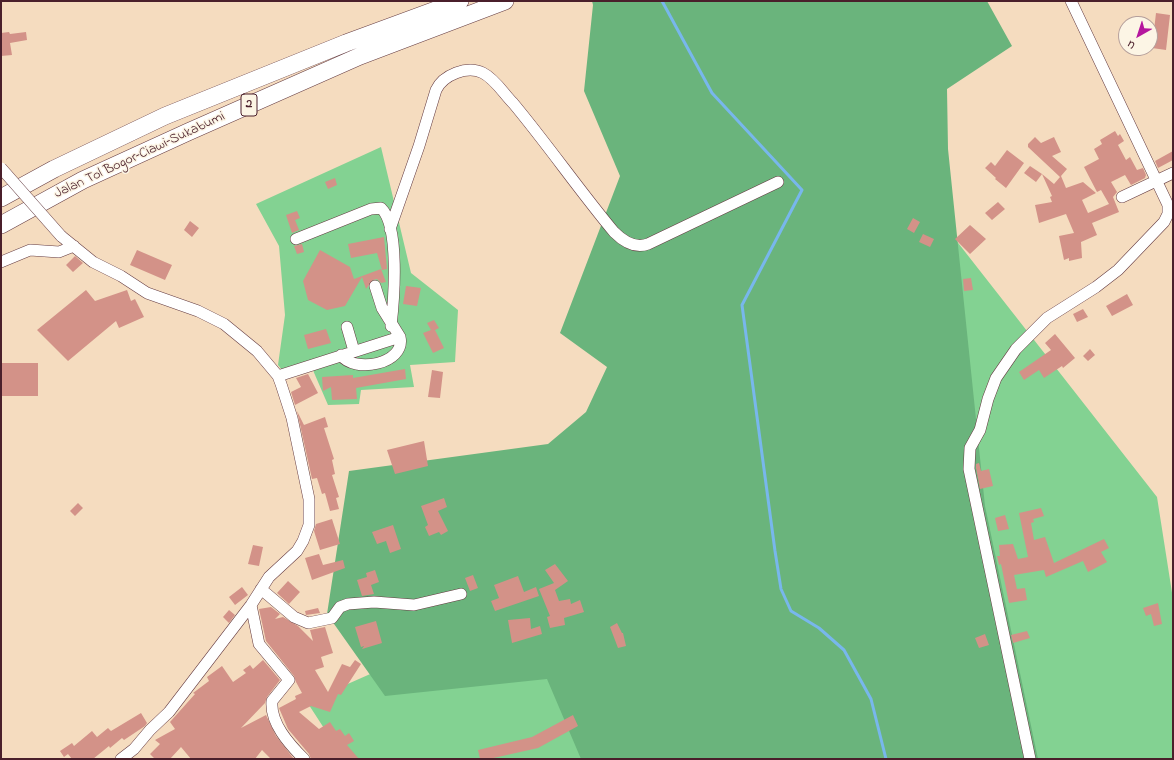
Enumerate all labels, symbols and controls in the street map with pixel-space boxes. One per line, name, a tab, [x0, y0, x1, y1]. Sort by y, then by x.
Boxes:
north arrow	[1118, 16, 1158, 56]
text: U	[1123, 36, 1139, 53]
road number: 2	[241, 94, 257, 116]
street label: Jalan Tol Bogor–Ciawi–Sukabumi	[52, 109, 228, 203]

